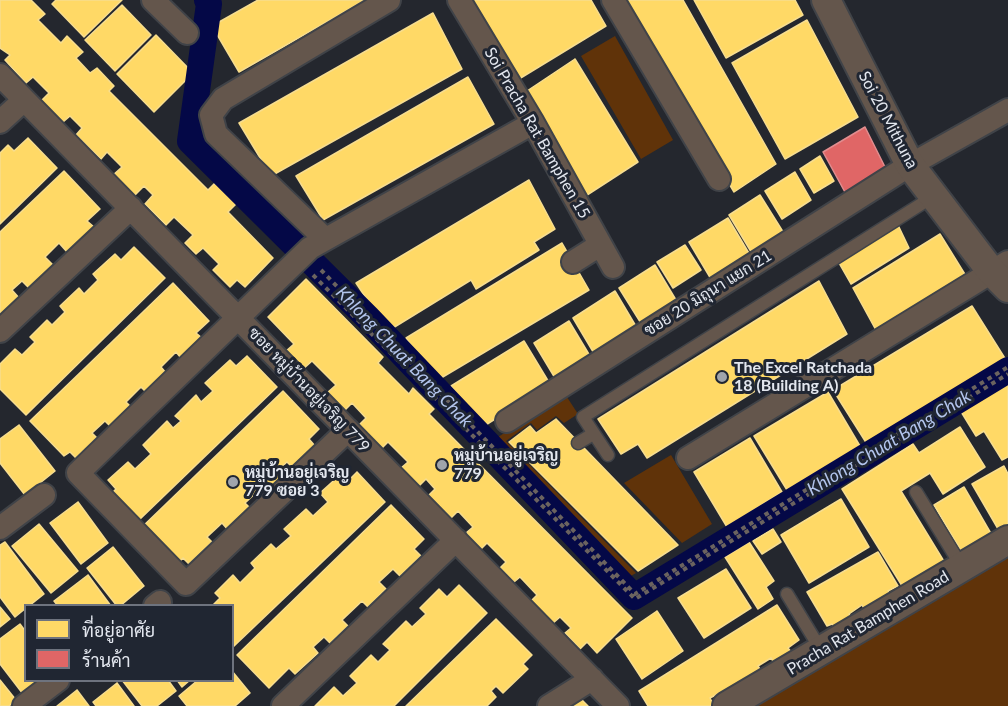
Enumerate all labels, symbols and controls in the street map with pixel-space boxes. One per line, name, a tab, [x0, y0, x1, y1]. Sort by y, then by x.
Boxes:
street label: Soi Pracha Rat Bamphen 15	[480, 44, 594, 222]
street label: Soi 20 Mithuna	[854, 68, 922, 172]
street label: ซอย 20 มิถุนา แยก 21	[641, 246, 775, 340]
water label: Khlong Chuat Bang Chak	[331, 282, 477, 432]
street label: ซอย หมู่บ้านอยู่เจริญ 779	[244, 324, 374, 456]
place label: The Excel Ratchada 18 (Building A)	[734, 358, 872, 396]
marker: The Excel Ratchada 18 (Building A)	[715, 370, 729, 384]
water label: Khlong Chuat Bang Chak	[803, 385, 975, 501]
place label: หมู่บ้านอยู่เจริญ 779	[454, 446, 558, 484]
marker: หมู่บ้านอยู่เจริญ 779	[435, 458, 449, 472]
place label: หมู่บ้านอยู่เจริญ 779 ซอย 3	[245, 463, 349, 501]
marker: หมู่บ้านอยู่เจริญ 779 ซอย 3	[226, 475, 240, 489]
street label: Pracha Rat Bamphen Road	[784, 567, 952, 679]
legend	[24, 604, 234, 682]
text: ที่อยู่อาศัย	[82, 619, 155, 641]
text: ร้านค้า	[82, 649, 131, 671]

